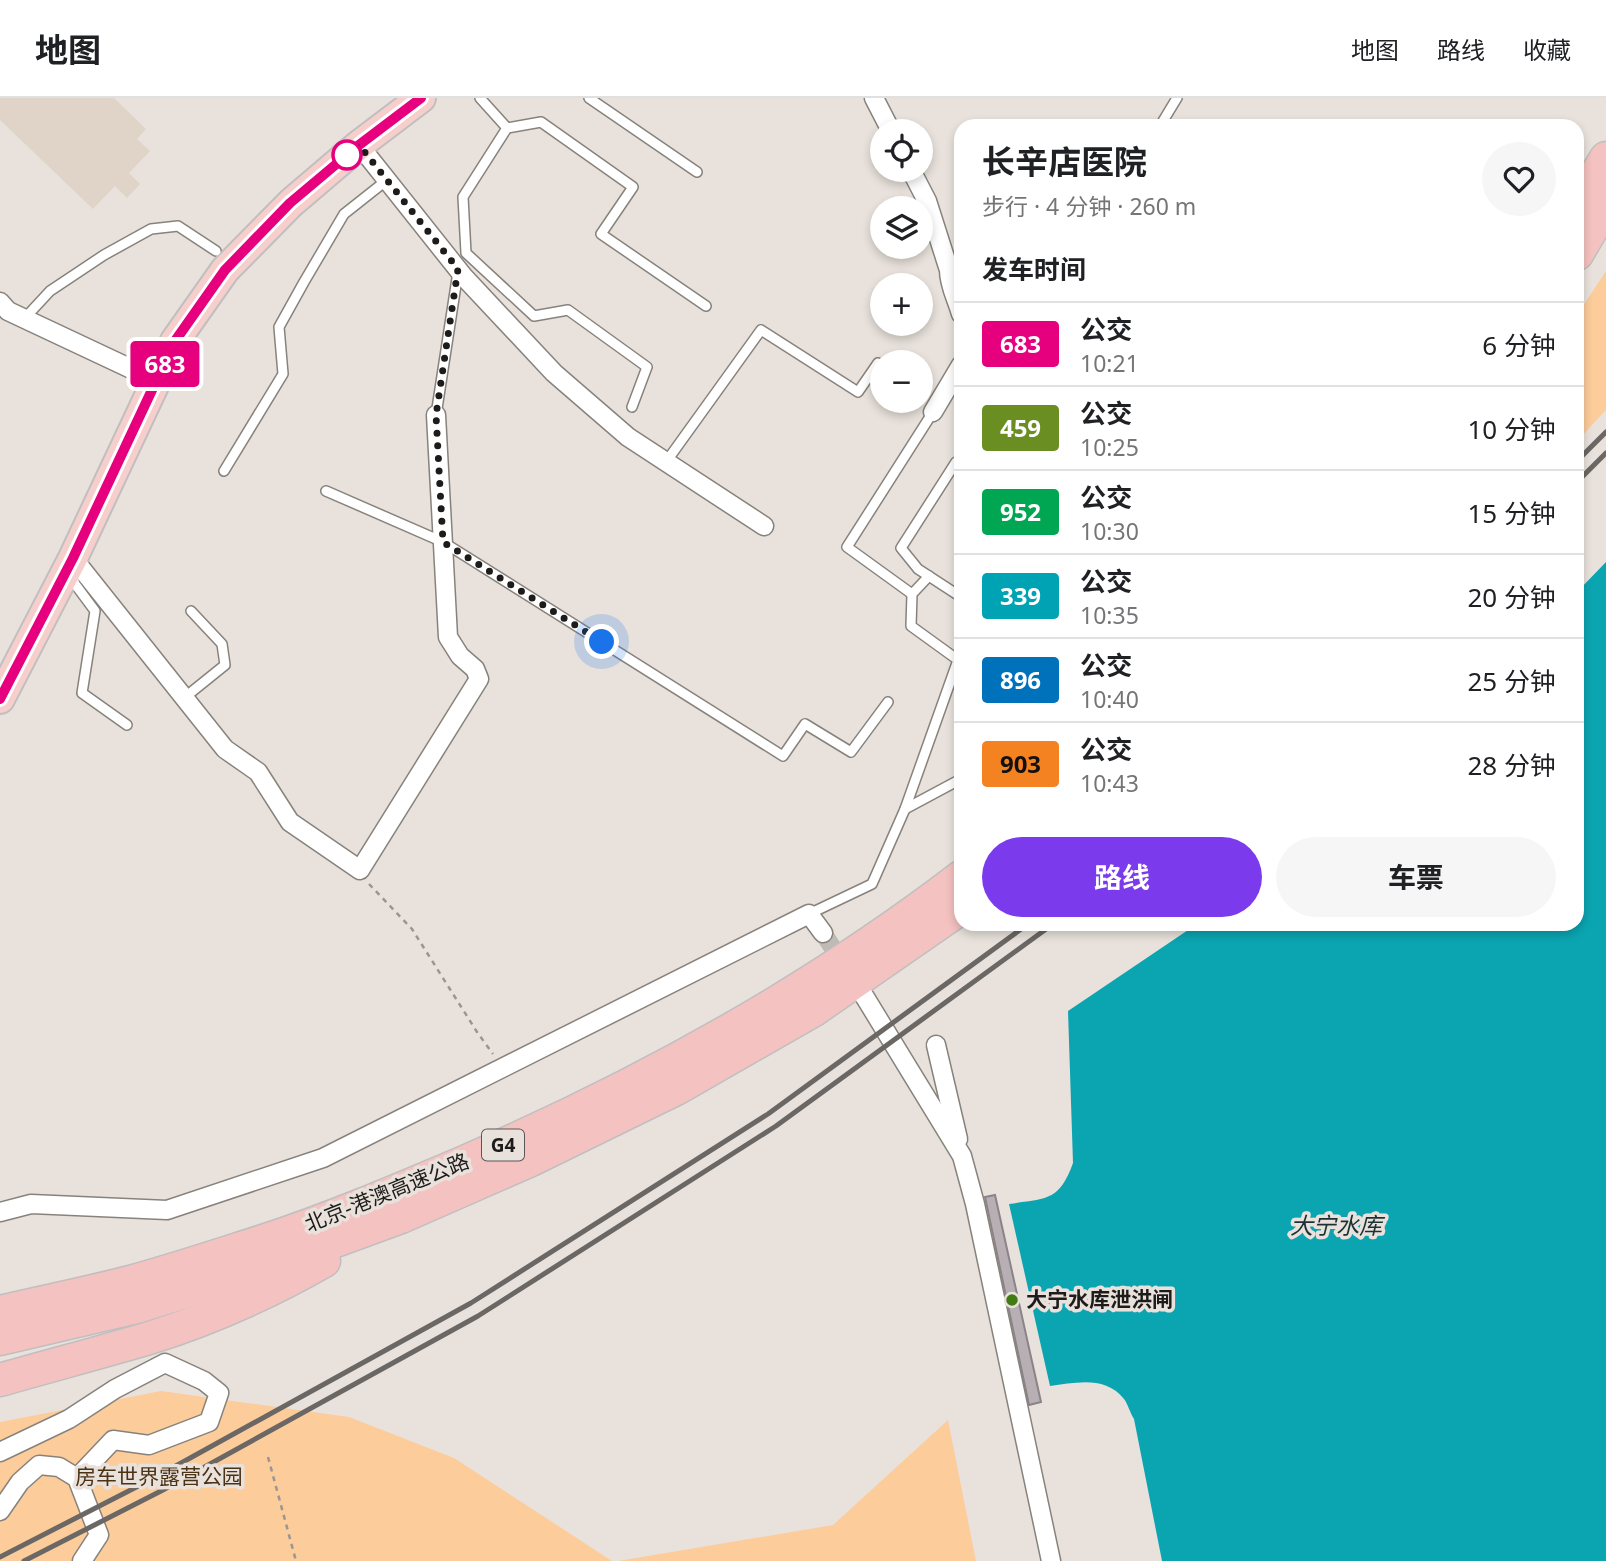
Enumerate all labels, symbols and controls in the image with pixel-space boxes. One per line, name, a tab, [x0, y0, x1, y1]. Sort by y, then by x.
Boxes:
text: 地图	[35, 27, 101, 72]
text: 地图	[1351, 33, 1399, 66]
text: 路线	[1437, 33, 1485, 66]
text: 收藏	[1523, 33, 1571, 66]
map controls	[870, 119, 933, 413]
button: locate	[870, 119, 933, 182]
text: 长辛店医院	[982, 139, 1147, 184]
unlabelled marker	[332, 140, 362, 170]
button: heart	[1482, 142, 1556, 216]
text: 步行 · 4 分钟 · 260 m	[982, 190, 1196, 222]
button: layers	[870, 196, 933, 259]
text: 发车时间	[982, 251, 1086, 287]
button: +	[870, 273, 933, 336]
text: 公交	[1080, 311, 1132, 347]
text: 683	[1000, 327, 1041, 360]
text: 6 分钟	[1482, 327, 1556, 363]
line badge: 683	[125, 341, 205, 387]
text: 683	[144, 347, 186, 380]
text: 10:21	[1080, 347, 1139, 379]
button: −	[870, 350, 933, 413]
text: 公交	[1080, 395, 1132, 431]
text: 459	[1000, 411, 1041, 444]
text: 10 分钟	[1467, 411, 1556, 447]
text: 10:25	[1080, 431, 1139, 463]
text: 公交	[1080, 479, 1132, 515]
text: 952	[1000, 495, 1041, 528]
text: 15 分钟	[1467, 495, 1556, 531]
text: 10:30	[1080, 515, 1139, 547]
text: 公交	[1080, 563, 1132, 599]
text: 339	[1000, 579, 1041, 612]
text: 20 分钟	[1467, 579, 1556, 615]
text: 10:35	[1080, 599, 1139, 631]
your location	[584, 624, 619, 659]
text: 公交	[1080, 647, 1132, 683]
text: 896	[1000, 663, 1041, 696]
text: 25 分钟	[1467, 663, 1556, 699]
text: 10:40	[1080, 683, 1139, 715]
text: 公交	[1080, 731, 1132, 767]
text: 903	[1000, 747, 1041, 780]
text: 28 分钟	[1467, 747, 1556, 783]
text: 10:43	[1080, 767, 1139, 799]
button: 路线	[982, 837, 1262, 917]
button: 车票	[1276, 837, 1556, 917]
road number: G4	[482, 1130, 524, 1161]
street label: 北京-港澳高速公路	[300, 1146, 473, 1238]
water label: 大宁水库	[1290, 1209, 1386, 1241]
place label: 大宁水库泄洪闸	[1026, 1285, 1173, 1313]
marker: 大宁水库泄洪闸	[1004, 1292, 1020, 1308]
park label: 房车世界露营公园	[75, 1462, 243, 1490]

